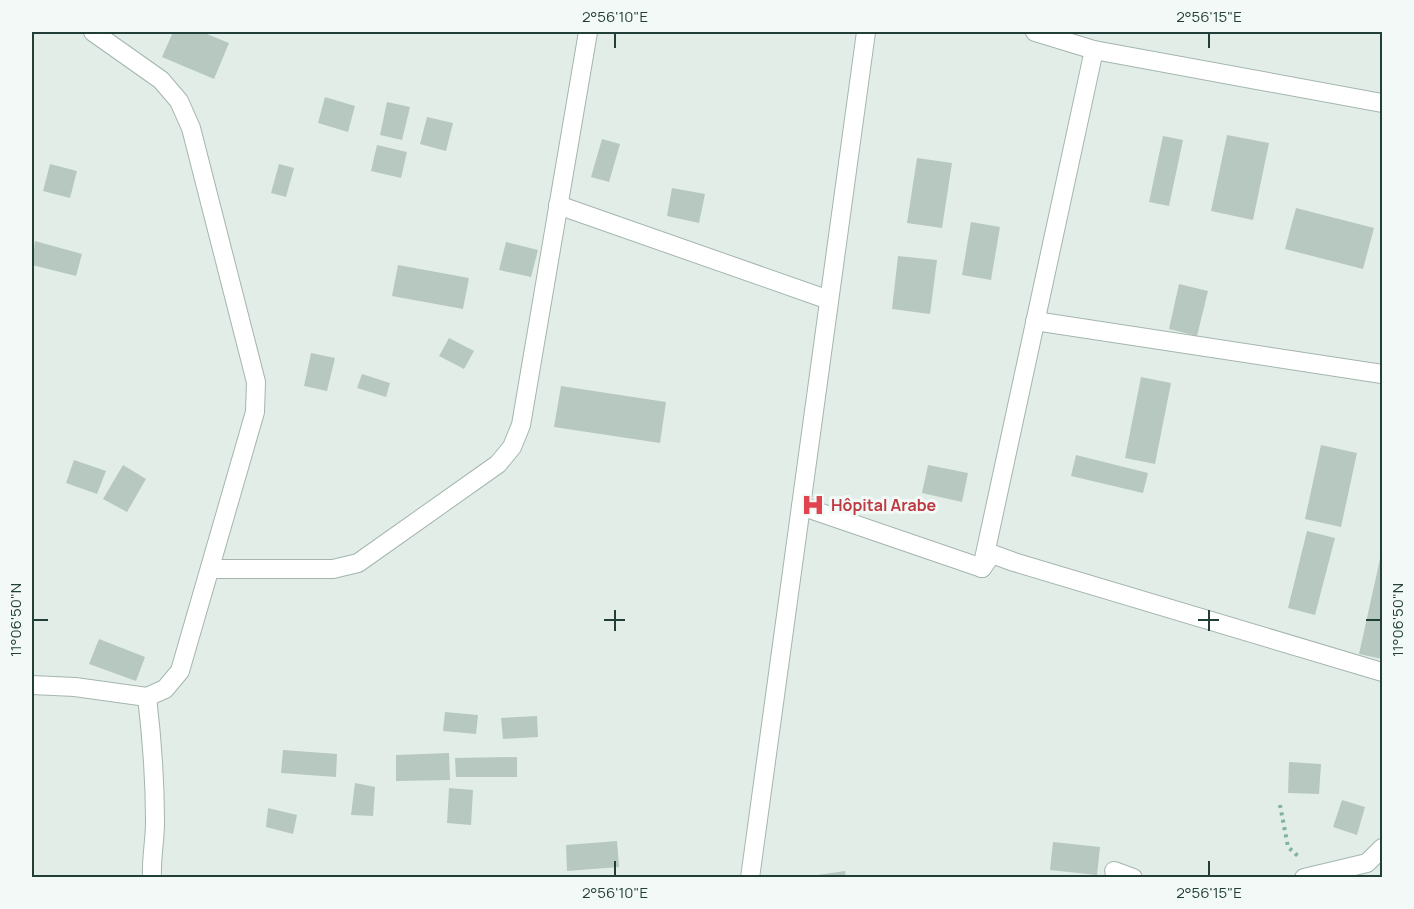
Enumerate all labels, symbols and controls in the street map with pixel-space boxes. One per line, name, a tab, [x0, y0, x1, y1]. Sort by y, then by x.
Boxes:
text: 2°56'10"E	[582, 6, 648, 27]
text: 2°56'15"E	[1176, 6, 1242, 27]
hospital icon: Hôpital Arabe	[800, 492, 826, 518]
place label: Hôpital Arabe	[831, 494, 937, 516]
text: 11°06'50"N	[5, 583, 26, 657]
text: 11°06'50"N	[1387, 583, 1408, 657]
text: 2°56'10"E	[582, 882, 648, 903]
text: 2°56'15"E	[1176, 882, 1242, 903]

